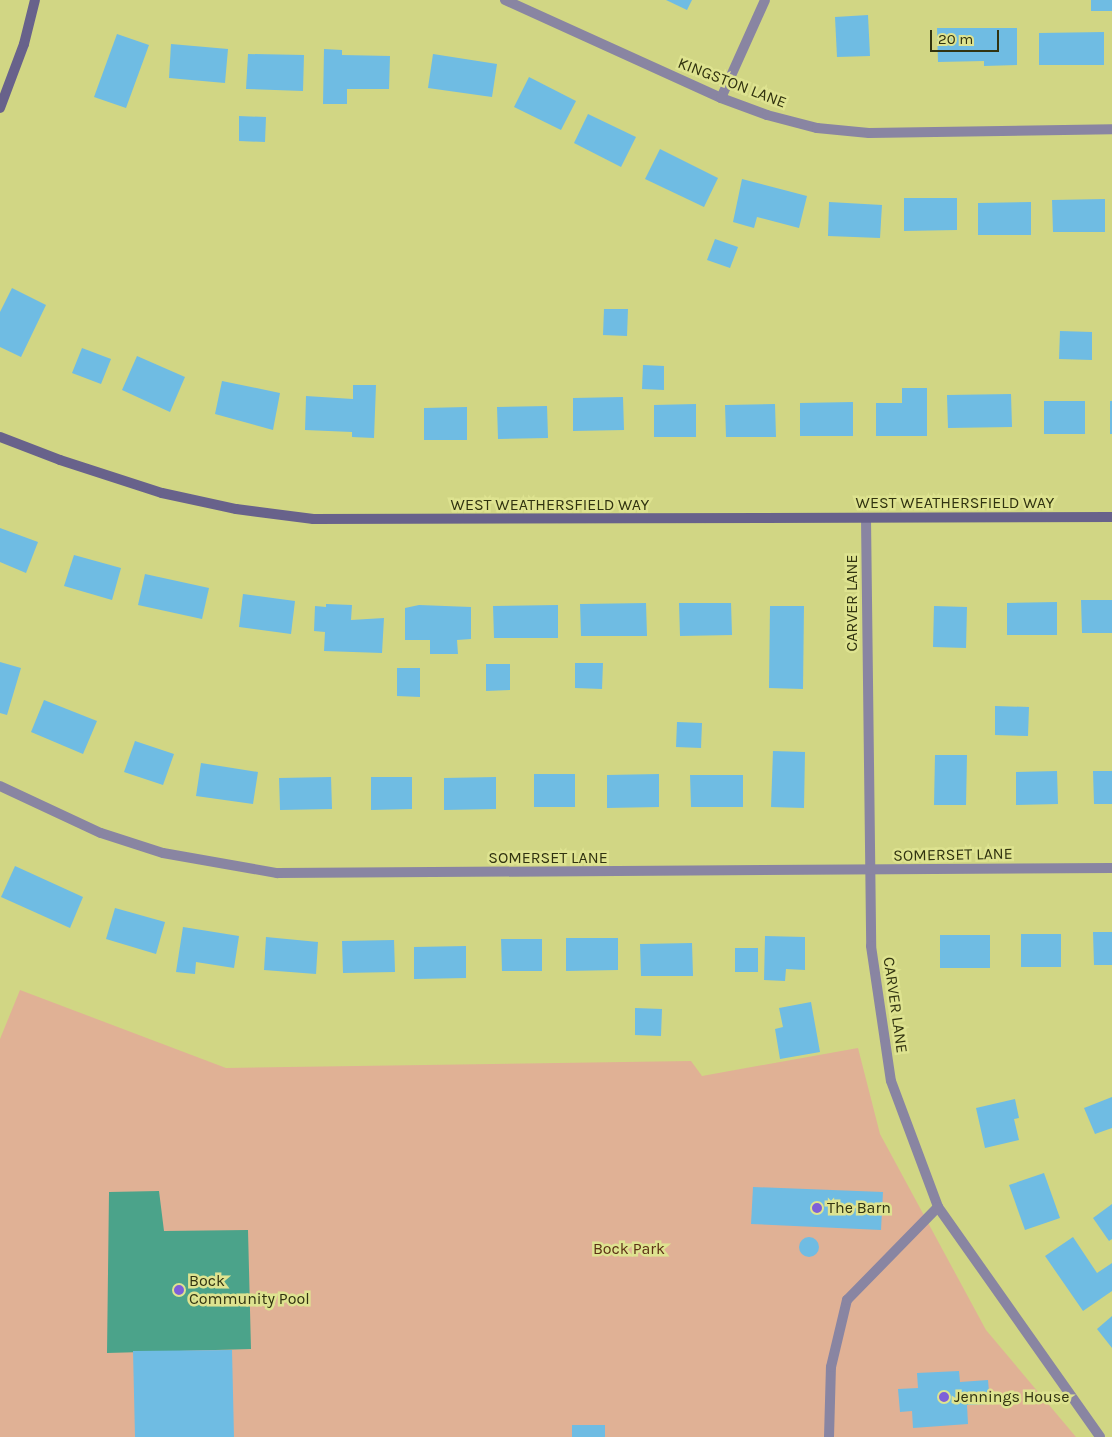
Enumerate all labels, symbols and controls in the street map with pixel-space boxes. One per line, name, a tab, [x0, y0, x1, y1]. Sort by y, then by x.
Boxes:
scale bar	[932, 20, 1001, 52]
text: 20 m	[938, 30, 973, 48]
street label: KINGSTON LANE	[675, 53, 789, 113]
street label: WEST WEATHERSFIELD WAY	[856, 493, 1054, 513]
street label: WEST WEATHERSFIELD WAY	[451, 495, 649, 515]
street label: CARVER LANE	[842, 555, 862, 651]
street label: SOMERSET LANE	[893, 844, 1013, 866]
street label: SOMERSET LANE	[488, 848, 608, 868]
street label: CARVER LANE	[879, 956, 911, 1054]
place label: The Barn	[827, 1198, 891, 1218]
marker: The Barn	[811, 1202, 823, 1214]
park label: Bock Park	[593, 1239, 665, 1259]
place label: Bock Community Pool	[189, 1271, 310, 1309]
marker: Bock Community Pool	[173, 1284, 185, 1296]
place label: Jennings House	[954, 1387, 1069, 1407]
marker: Jennings House	[938, 1391, 950, 1403]

